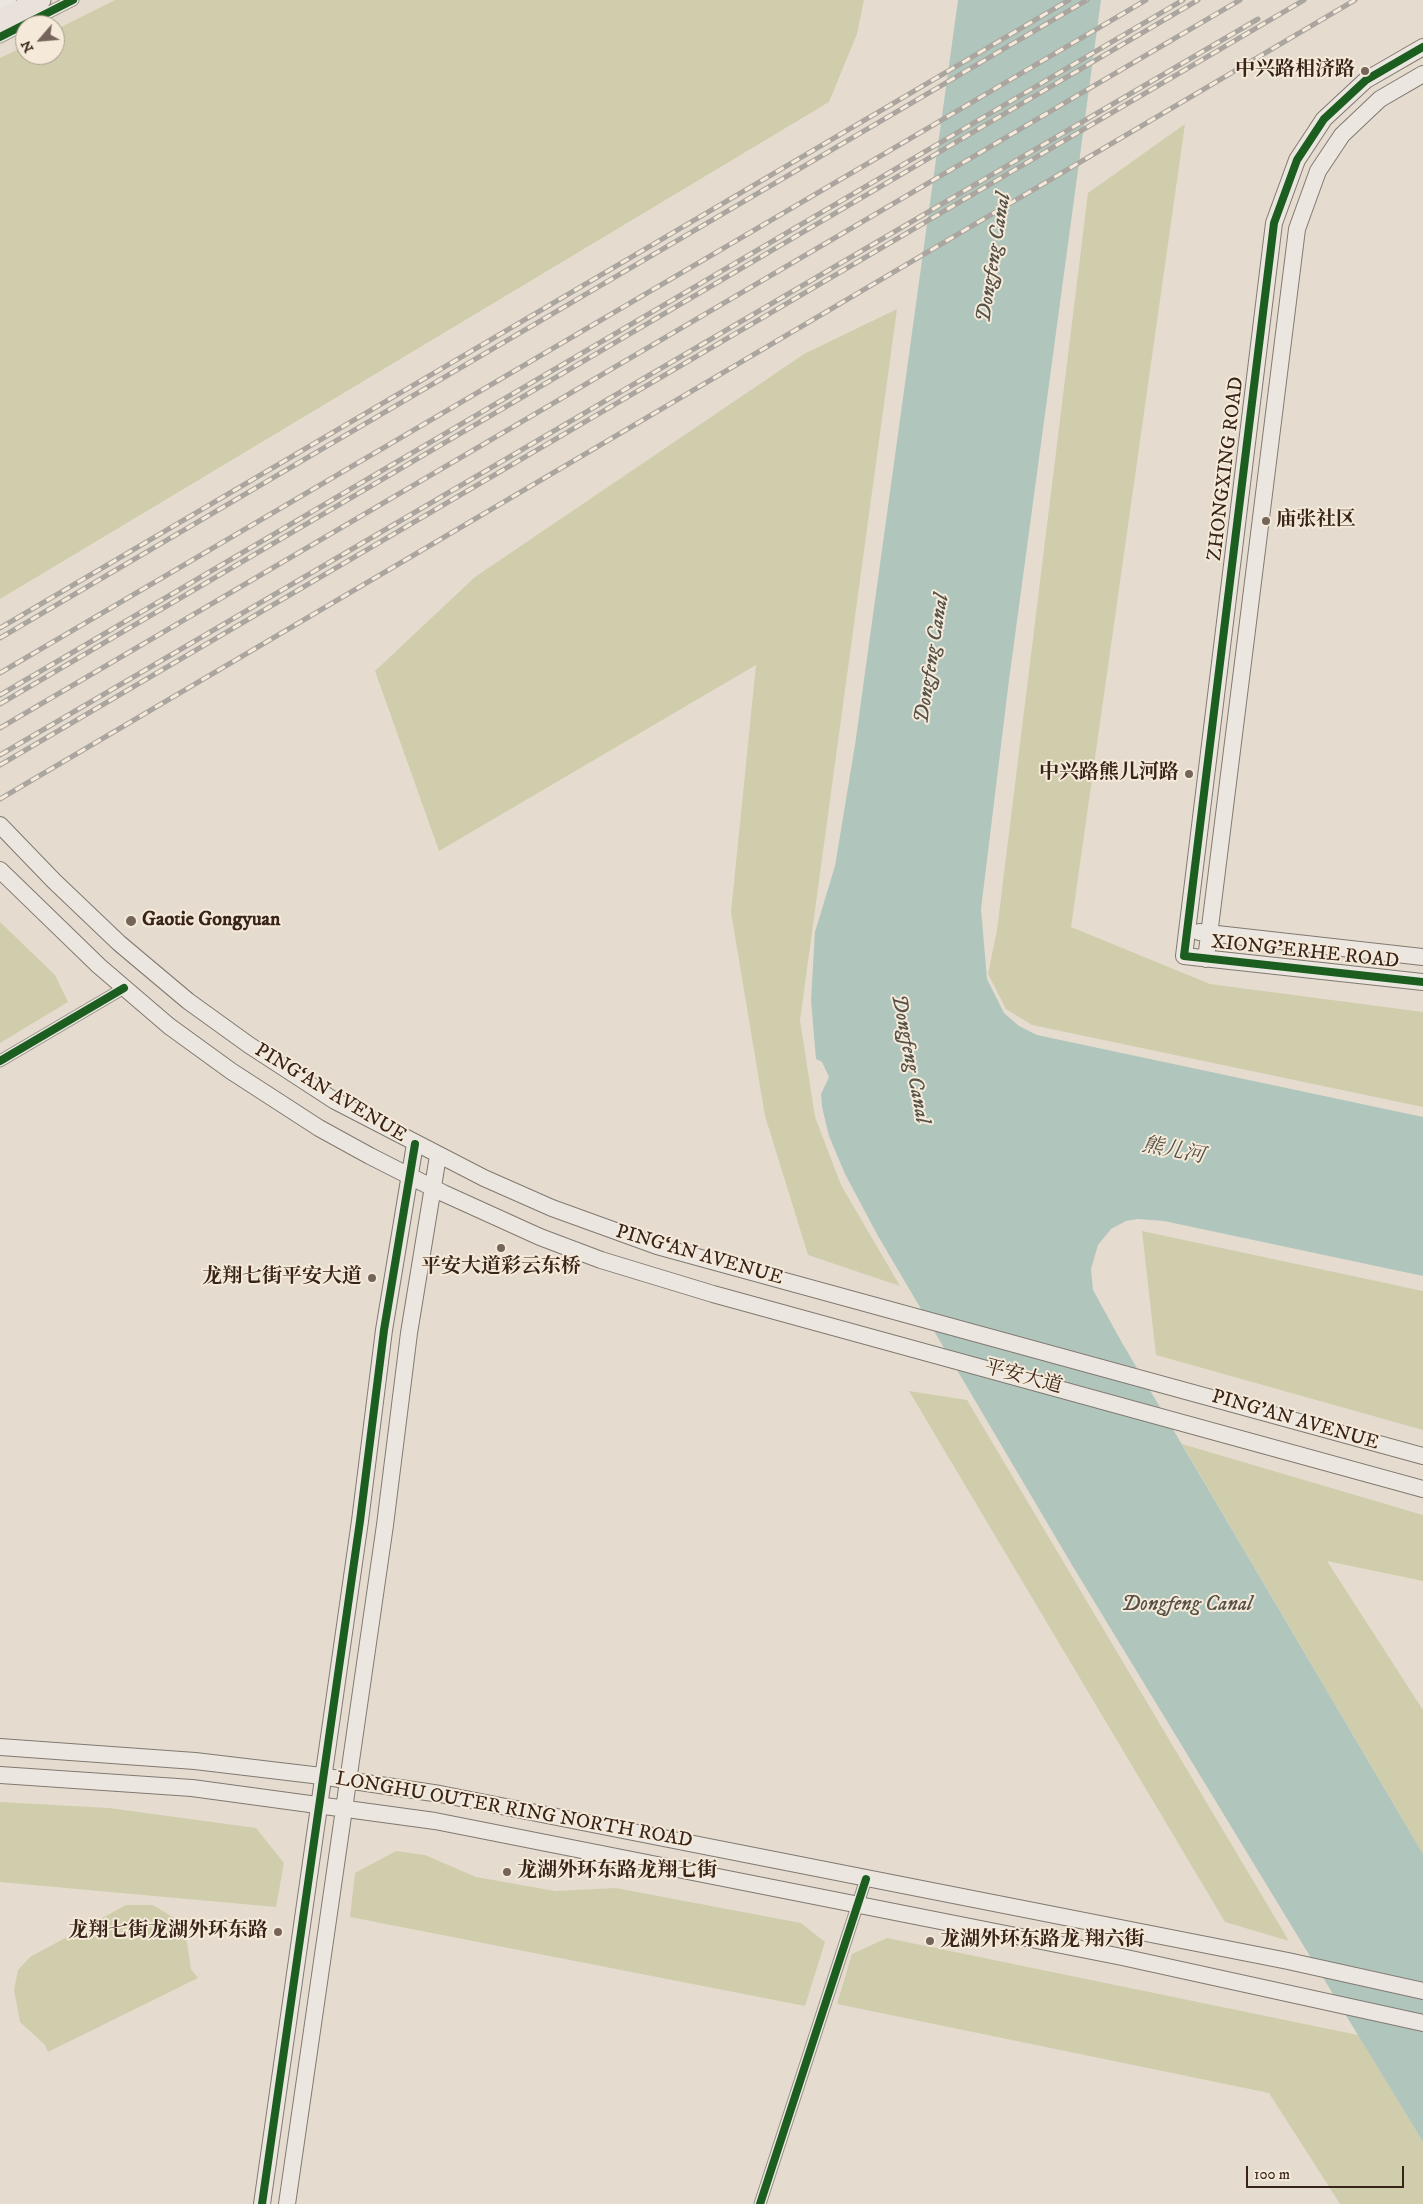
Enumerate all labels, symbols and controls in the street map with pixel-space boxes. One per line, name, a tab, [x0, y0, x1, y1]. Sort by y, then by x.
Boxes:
north arrow	[15, 15, 65, 65]
text: N	[17, 37, 38, 56]
place label: 中兴路相济路	[1235, 59, 1355, 83]
marker: 中兴路相济路	[1359, 65, 1371, 77]
water label: Dongfeng Canal	[972, 191, 1018, 325]
street label: ZHONGXING ROAD	[1204, 375, 1250, 563]
place label: 庙张社区	[1276, 509, 1356, 533]
marker: 庙张社区	[1260, 515, 1272, 527]
water label: Dongfeng Canal	[910, 592, 956, 726]
place label: 中兴路熊儿河路	[1039, 762, 1179, 786]
marker: 中兴路熊儿河路	[1183, 768, 1195, 780]
place label: Gaotie Gongyuan	[142, 909, 281, 933]
marker: Gaotie Gongyuan	[124, 914, 138, 928]
street label: XIONG'ERHE ROAD	[1210, 931, 1400, 975]
water label: Dongfeng Canal	[884, 992, 934, 1126]
street label: PING‘AN AVENUE	[250, 1039, 410, 1149]
water label: 熊儿河	[1140, 1134, 1206, 1170]
street label: PING‘AN AVENUE	[613, 1221, 785, 1291]
marker: 平安大道彩云东桥	[495, 1242, 507, 1254]
place label: 平安大道彩云东桥	[421, 1256, 581, 1280]
place label: 龙翔七街平安大道	[202, 1266, 362, 1290]
marker: 龙翔七街平安大道	[366, 1272, 378, 1284]
street label: 平安大道	[981, 1356, 1065, 1400]
street label: PING'AN AVENUE	[1209, 1386, 1381, 1456]
water label: Dongfeng Canal	[1122, 1593, 1252, 1619]
street label: LONGHU OUTER RING NORTH ROAD	[334, 1768, 694, 1854]
place label: 龙湖外环东路龙翔七街	[517, 1860, 717, 1884]
marker: 龙湖外环东路龙翔七街	[501, 1866, 513, 1878]
place label: 龙翔七街龙湖外环东路	[68, 1920, 268, 1944]
marker: 龙翔七街龙湖外环东路	[272, 1926, 284, 1938]
place label: 龙湖外环东路龙 翔六街	[940, 1929, 1144, 1953]
marker: 龙湖外环东路龙 翔六街	[924, 1935, 936, 1947]
scale bar	[1248, 2156, 1406, 2188]
text: 100 m	[1254, 2165, 1290, 2184]

